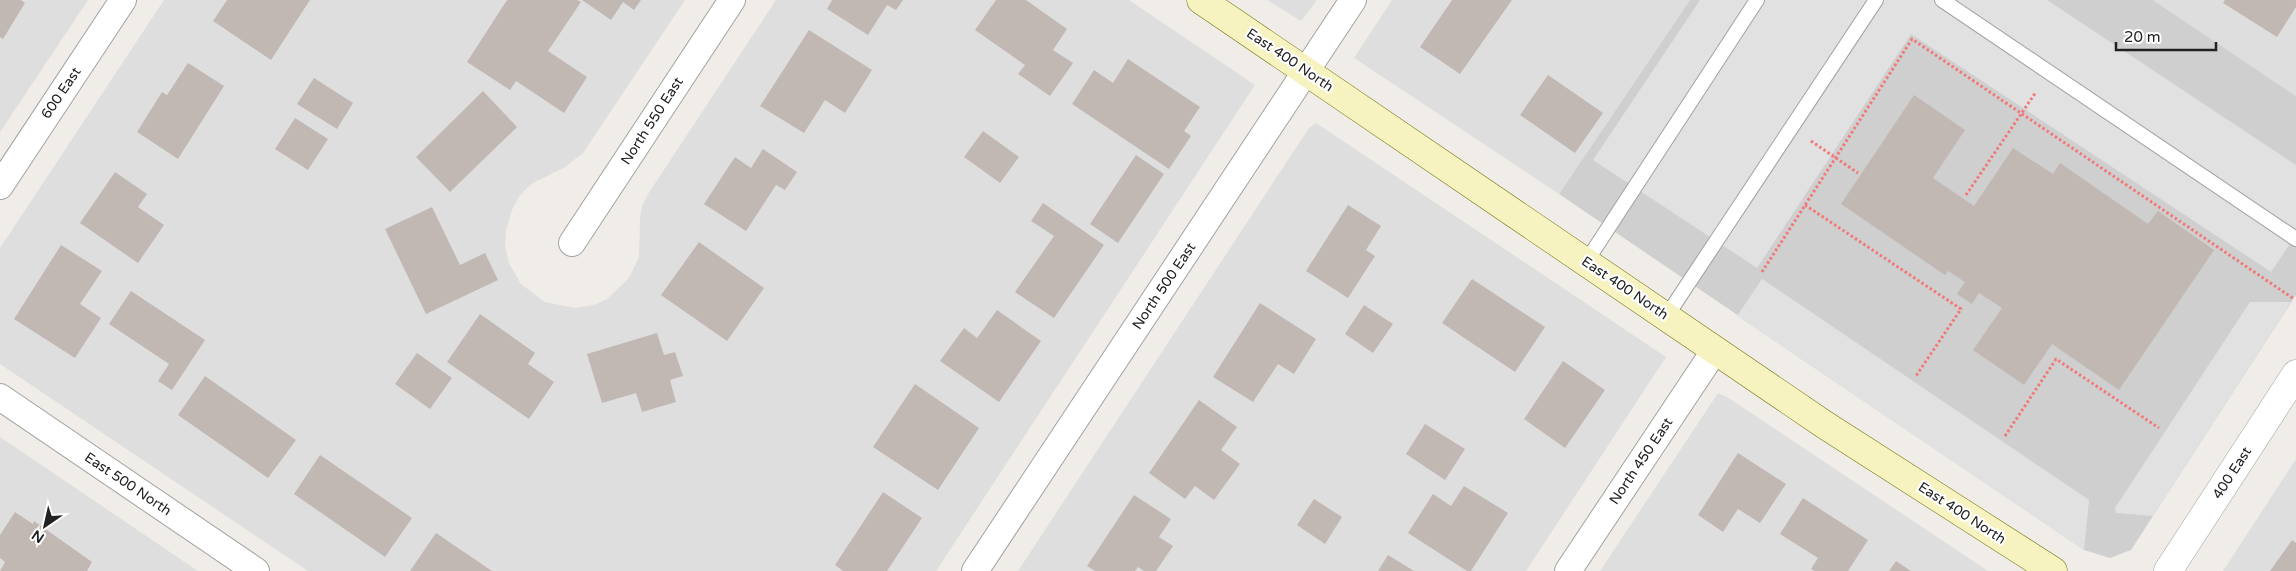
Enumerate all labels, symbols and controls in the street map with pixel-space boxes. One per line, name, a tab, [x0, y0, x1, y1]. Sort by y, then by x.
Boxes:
scale bar	[2116, 20, 2216, 52]
street label: East 400 North	[1243, 25, 1337, 95]
text: 20 m	[2124, 28, 2161, 46]
street label: 600 East	[38, 63, 85, 122]
street label: North 550 East	[617, 73, 687, 168]
street label: North 500 East	[1129, 239, 1200, 333]
street label: East 400 North	[1578, 253, 1672, 323]
street label: North 450 East	[1606, 414, 1677, 508]
street label: 400 East	[2209, 443, 2255, 502]
street label: East 500 North	[81, 449, 175, 519]
street label: East 400 North	[1915, 478, 2009, 548]
north arrow	[20, 501, 70, 551]
text: N	[29, 526, 47, 547]

